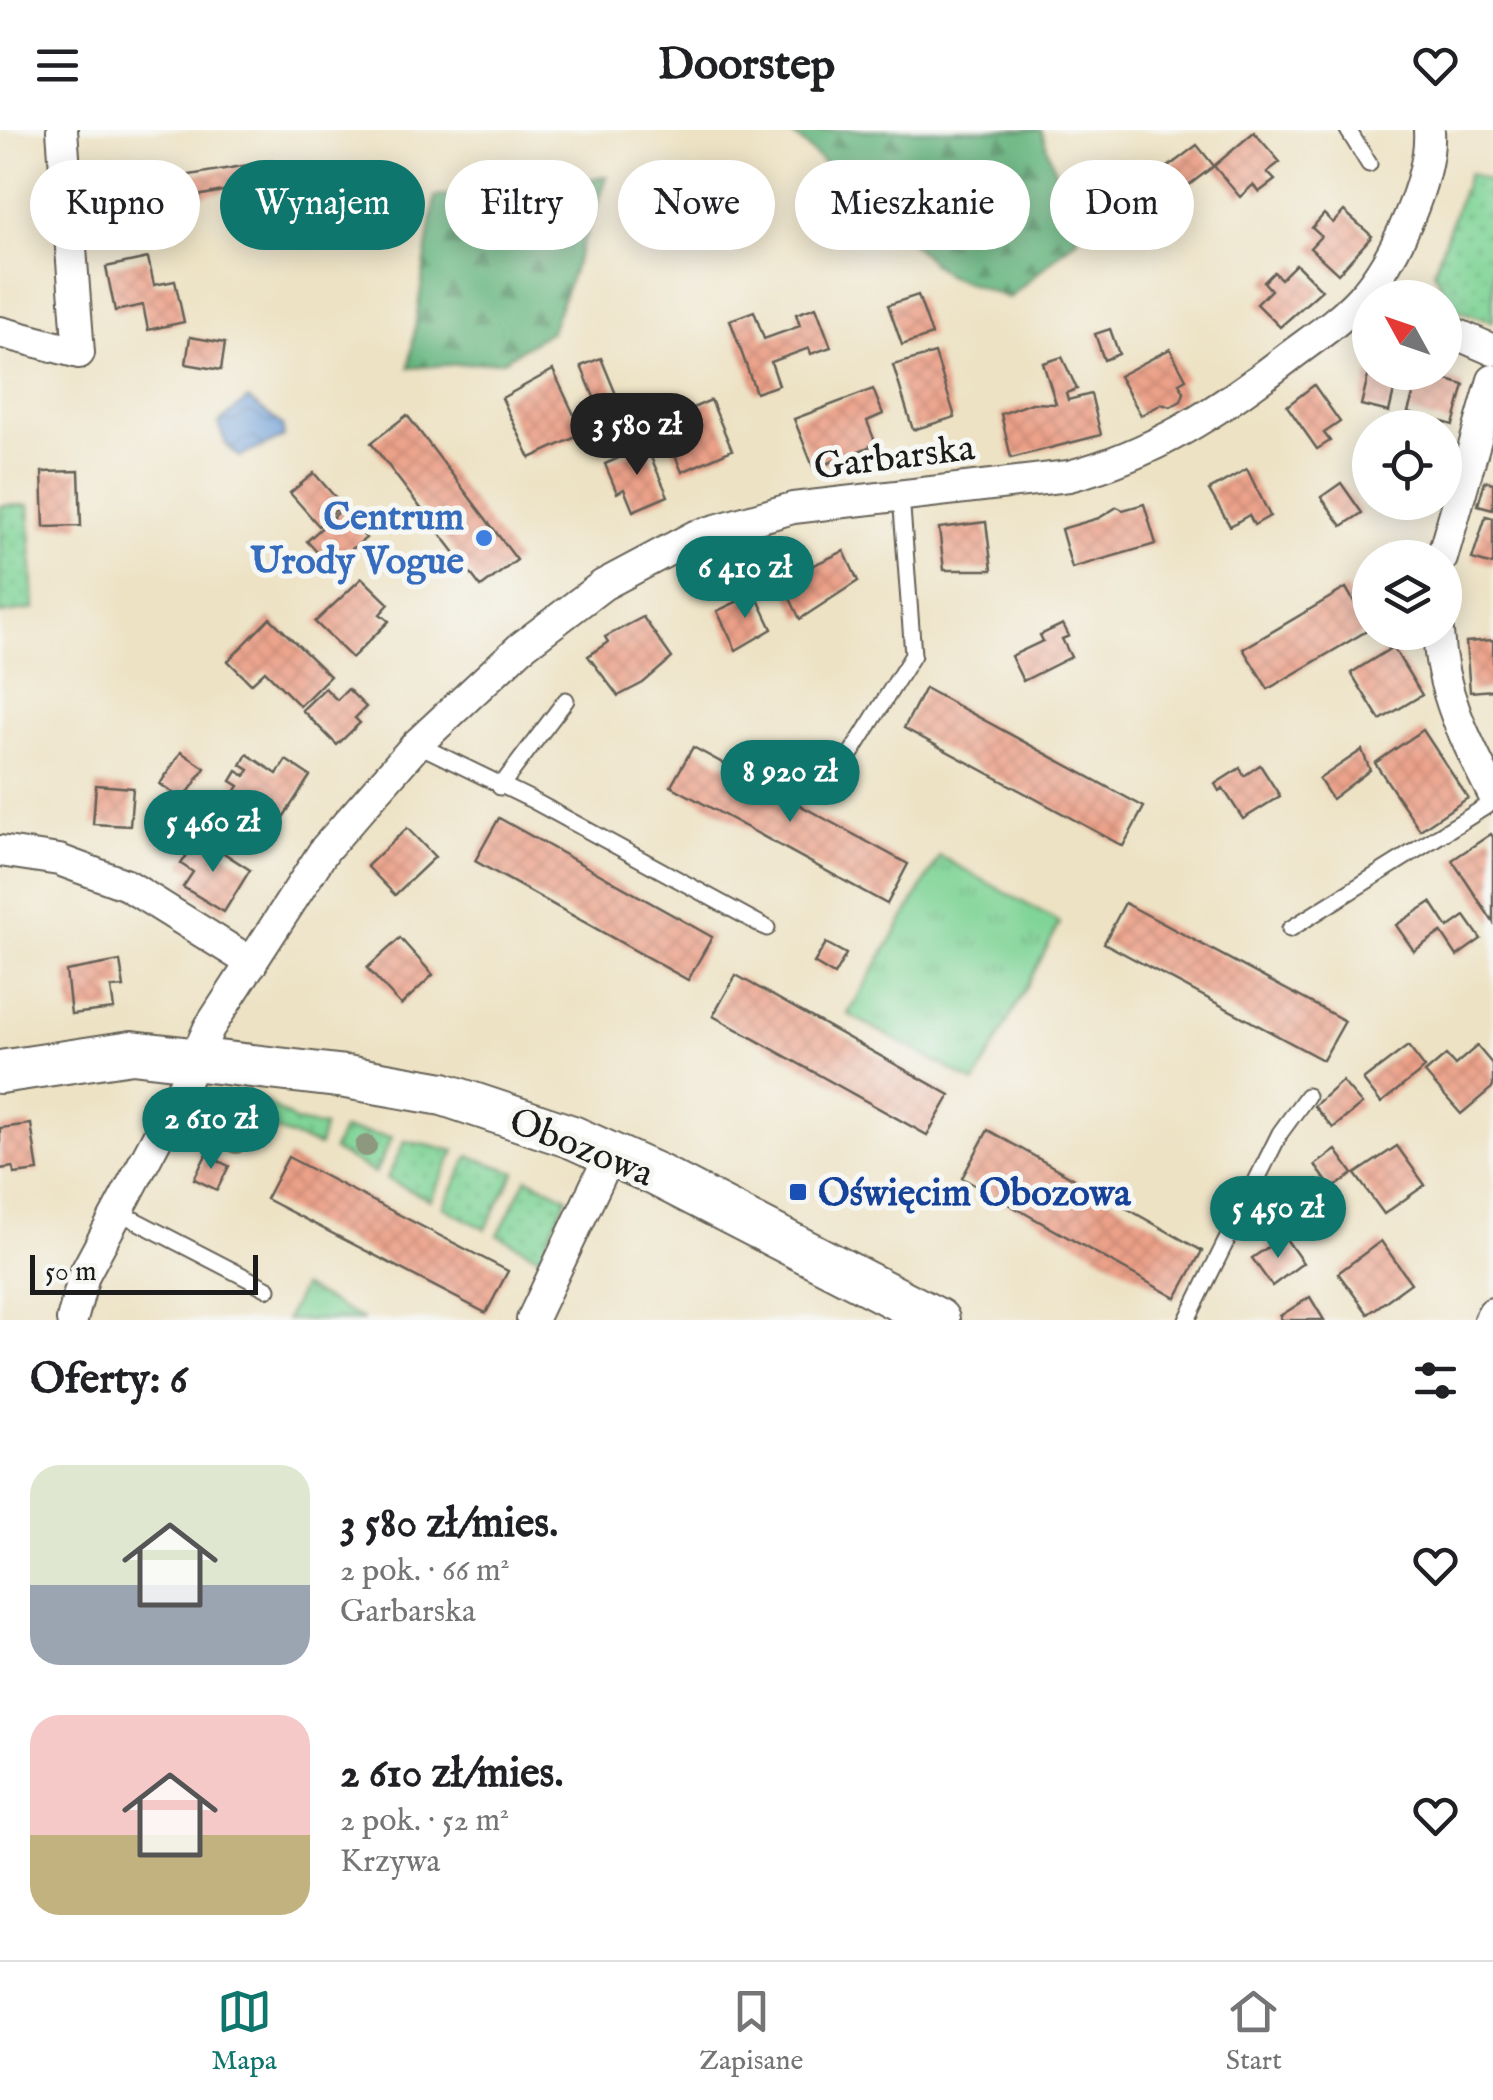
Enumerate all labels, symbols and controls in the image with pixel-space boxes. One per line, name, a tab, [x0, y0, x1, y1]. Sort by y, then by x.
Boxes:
text: Doorstep	[658, 37, 835, 94]
icon: menu	[30, 38, 85, 93]
icon: heart	[1408, 38, 1463, 93]
chip: Kupno	[30, 160, 200, 250]
chip: Wynajem	[220, 160, 425, 250]
chip: Filtry	[445, 160, 598, 250]
chip: Nowe	[618, 160, 775, 250]
chip: Mieszkanie	[795, 160, 1030, 250]
chip: Dom	[1050, 160, 1194, 250]
north arrow	[1352, 280, 1462, 390]
map controls	[1352, 280, 1462, 650]
pin: 3 580 zł	[534, 393, 740, 478]
text: 3 580 zł	[592, 405, 682, 446]
button: locate	[1352, 410, 1462, 520]
street label: Garbarska	[811, 425, 978, 493]
place label: Centrum Urody Vogue	[250, 495, 465, 587]
marker: Centrum Urody Vogue	[473, 527, 495, 549]
pin: 6 410 zł	[642, 536, 848, 621]
button: layers	[1352, 540, 1462, 650]
text: 6 410 zł	[698, 548, 792, 589]
pin: 8 920 zł	[687, 740, 893, 825]
text: 8 920 zł	[743, 752, 837, 793]
pin: 5 460 zł	[110, 790, 316, 875]
text: 5 460 zł	[166, 802, 260, 843]
pin: 2 610 zł	[108, 1087, 314, 1172]
street label: Obozowa	[502, 1098, 661, 1200]
text: 2 610 zł	[164, 1099, 258, 1140]
place label: Oświęcim Obozowa	[818, 1171, 1131, 1219]
pin: 5 450 zł	[1175, 1176, 1381, 1261]
marker: Oświęcim Obozowa	[787, 1181, 809, 1203]
text: 5 450 zł	[1232, 1188, 1324, 1229]
scale bar	[30, 1250, 258, 1294]
text: 50 m	[45, 1255, 97, 1290]
icon: filters	[1408, 1353, 1463, 1408]
text: Oferty: 6	[30, 1354, 187, 1407]
text: 3 580 zł/mies.	[340, 1498, 558, 1551]
icon: home	[110, 1505, 230, 1625]
icon: heart	[1408, 1538, 1463, 1593]
text: 2 pok. · 66 m²	[340, 1551, 510, 1592]
text: Garbarska	[340, 1592, 476, 1633]
text: 2 610 zł/mies.	[340, 1748, 563, 1801]
icon: home	[110, 1755, 230, 1875]
icon: heart	[1408, 1788, 1463, 1843]
text: 2 pok. · 52 m²	[340, 1801, 509, 1842]
text: Krzywa	[340, 1842, 440, 1883]
tab: Mapa	[211, 1984, 277, 2079]
tab: Zapisane	[699, 1984, 803, 2079]
tab: Start	[1226, 1984, 1282, 2079]

